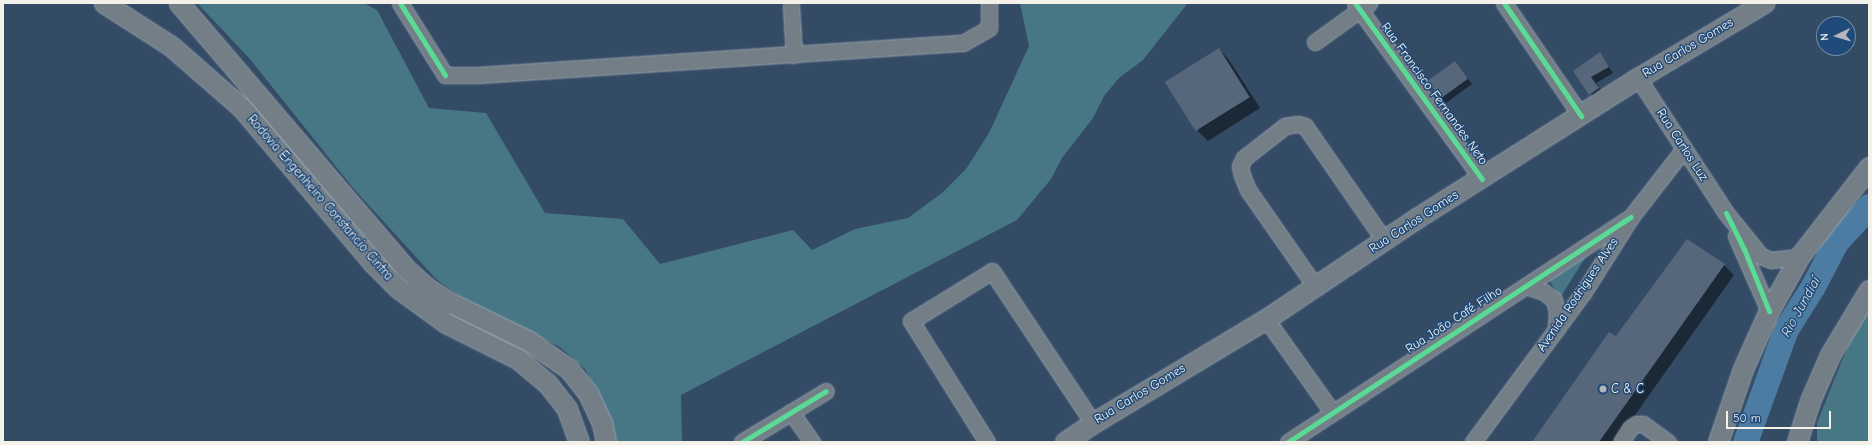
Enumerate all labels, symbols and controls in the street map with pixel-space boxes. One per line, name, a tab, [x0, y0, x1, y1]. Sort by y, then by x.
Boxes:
street label: Rua Carlos Gomes	[1640, 15, 1736, 81]
north arrow	[1816, 16, 1856, 56]
street label: Rua Francisco Fernandes Neto	[1377, 20, 1491, 168]
text: N	[1818, 33, 1831, 41]
street label: Rua Carlos Luz	[1653, 106, 1711, 184]
street label: Rodovia Engenheiro Constancio Cintra	[244, 112, 396, 284]
street label: Rua Carlos Gomes	[1366, 187, 1462, 257]
street label: Avenida Rodrigues Alves	[1534, 235, 1622, 355]
water label: Rio Jundiaí	[1778, 274, 1824, 340]
street label: Rua João Café Filho	[1403, 283, 1505, 357]
street label: Rua Carlos Gomes	[1092, 361, 1188, 427]
place label: C & C	[1611, 381, 1644, 397]
marker: C & C	[1598, 384, 1608, 394]
scale bar	[1728, 403, 1833, 429]
text: 50 m	[1733, 411, 1761, 425]

